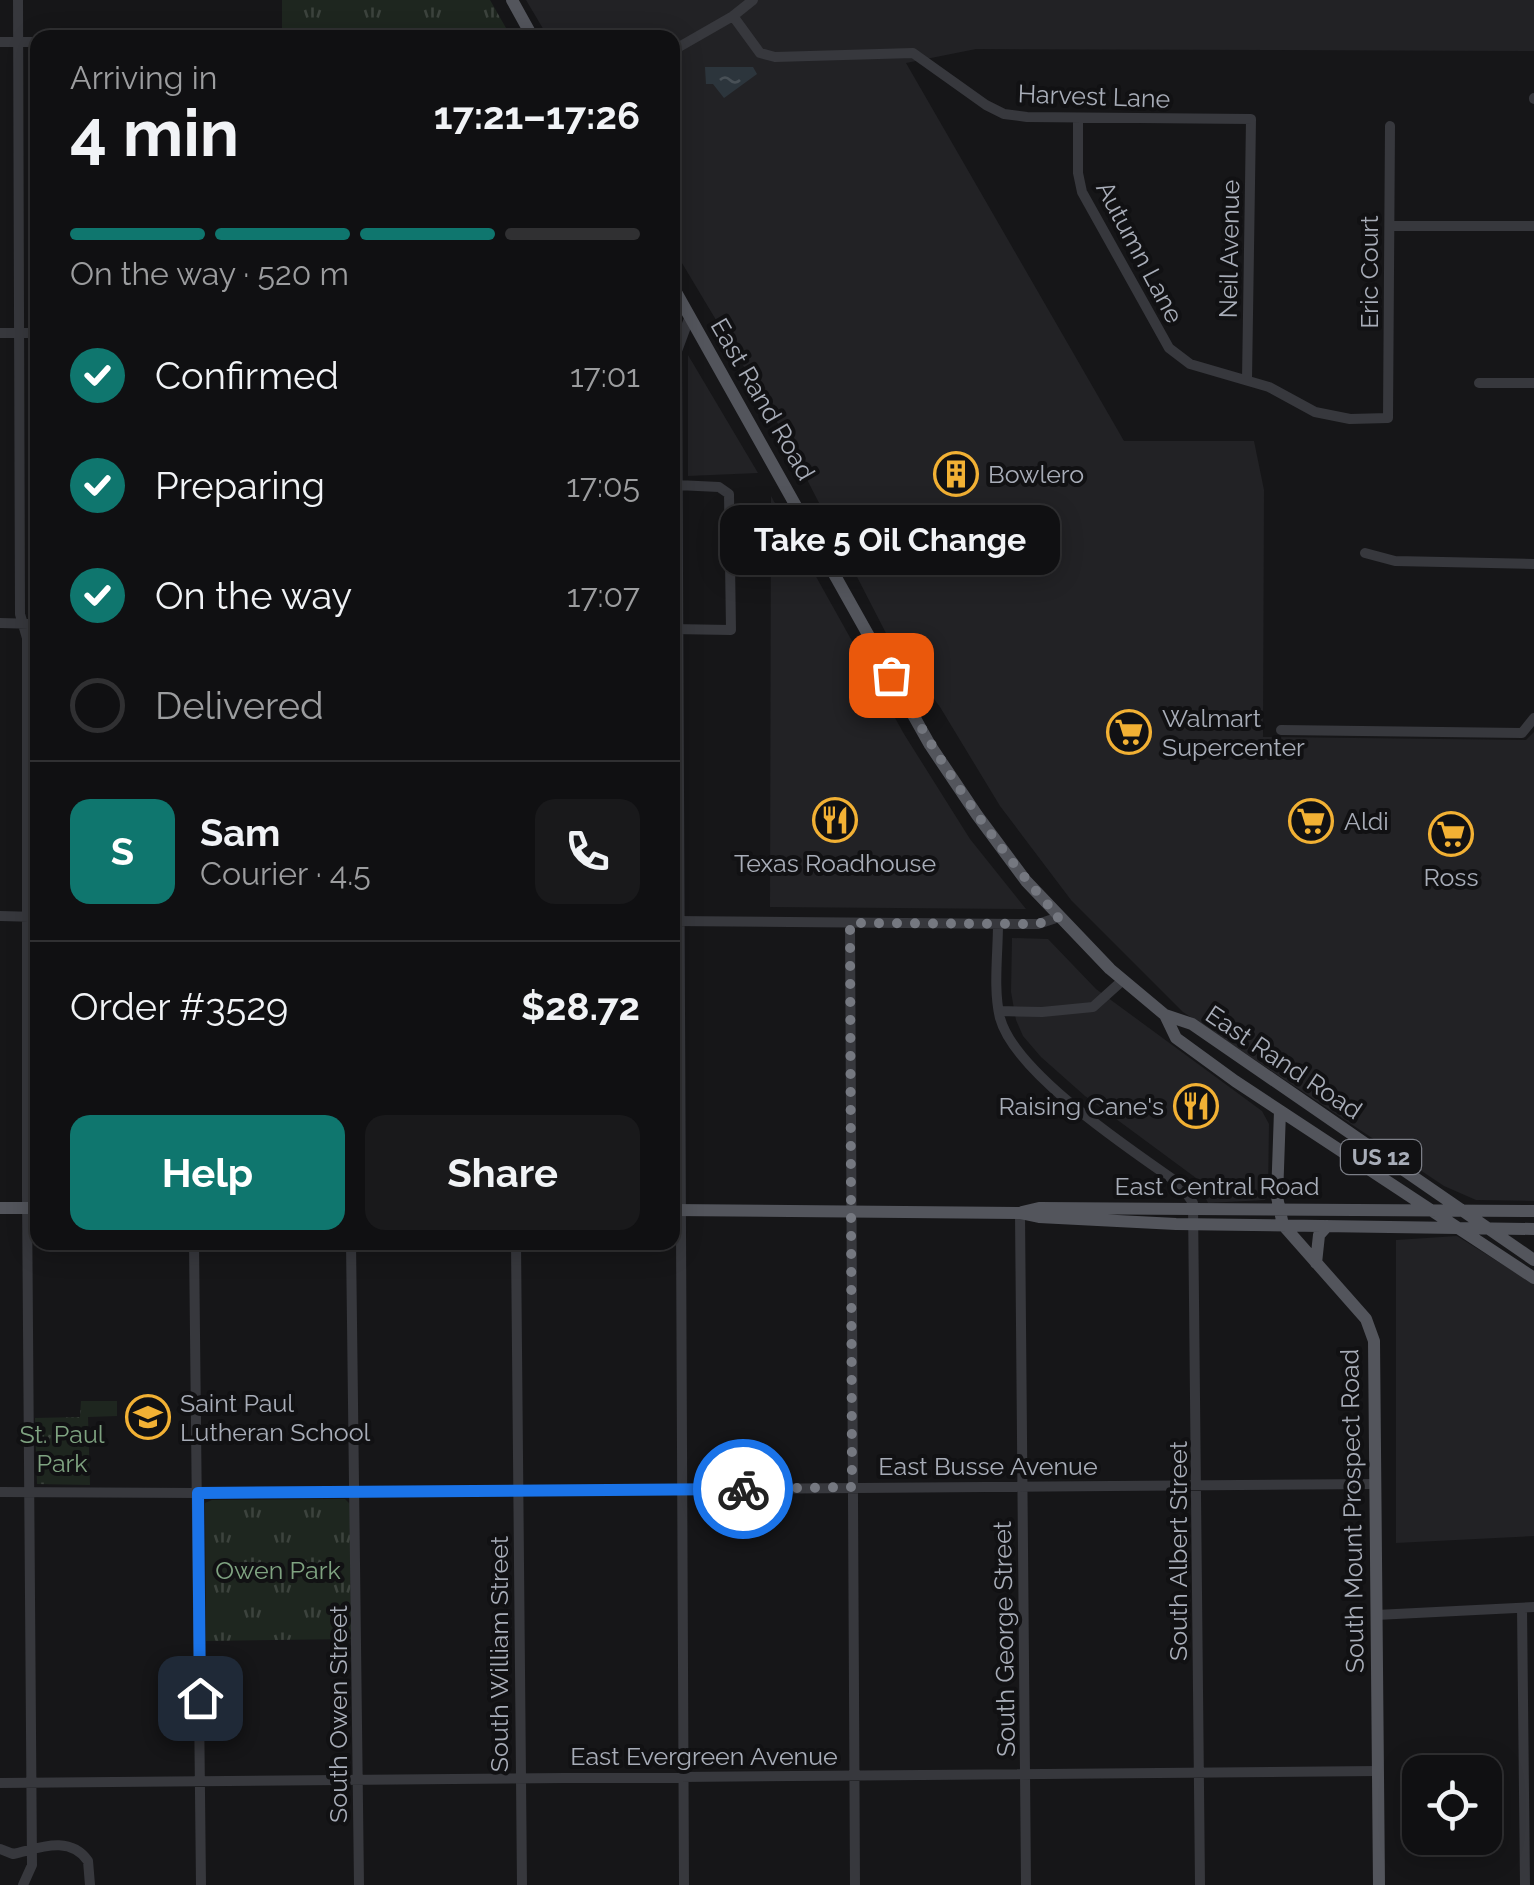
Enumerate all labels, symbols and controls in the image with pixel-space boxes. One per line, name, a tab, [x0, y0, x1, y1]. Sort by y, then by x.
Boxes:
text: Arriving in	[70, 59, 217, 96]
street label: Harvest Lane	[1017, 78, 1171, 114]
text: 17:21–17:26	[434, 93, 640, 138]
text: 4 min	[70, 95, 239, 171]
street label: Autumn Lane	[1090, 176, 1190, 328]
street label: Neil Avenue	[1213, 179, 1245, 319]
street label: Eric Court	[1354, 215, 1384, 329]
text: On the way · 520 m	[70, 255, 349, 292]
street label: East Rand Road	[705, 313, 821, 485]
icon: check	[70, 348, 125, 403]
text: Confirmed	[155, 353, 339, 398]
text: 17:01	[570, 357, 640, 394]
building icon: Bowlero	[933, 451, 979, 497]
icon: check	[70, 458, 125, 513]
place label: Bowlero	[988, 459, 1084, 489]
text: Preparing	[155, 463, 325, 508]
text: 17:05	[566, 467, 640, 504]
callout: Take 5 Oil Change	[721, 505, 1061, 575]
text: Take 5 Oil Change	[754, 521, 1026, 558]
icon: check	[70, 568, 125, 623]
text: On the way	[155, 573, 352, 618]
text: 17:07	[567, 577, 640, 614]
pin	[849, 633, 934, 718]
icon: bag	[864, 648, 919, 703]
text: Delivered	[155, 683, 324, 728]
place label: Walmart Supercenter	[1162, 703, 1305, 762]
supermarket icon: Walmart Supercenter	[1106, 709, 1152, 755]
restaurant icon: Texas Roadhouse	[812, 797, 858, 843]
supermarket icon: Aldi	[1288, 798, 1334, 844]
button: phone	[535, 799, 640, 904]
place label: Aldi	[1344, 806, 1389, 836]
text: Sam	[200, 810, 280, 855]
supermarket icon: Ross	[1428, 811, 1474, 857]
text: S	[111, 829, 134, 874]
place label: Texas Roadhouse	[734, 848, 936, 878]
text: Courier · 4.5	[200, 855, 371, 892]
place label: Ross	[1424, 862, 1478, 892]
text: Order #3529	[70, 984, 288, 1029]
text: $28.72	[521, 984, 640, 1029]
street label: East Rand Road	[1200, 999, 1368, 1125]
restaurant icon: Raising Cane's	[1173, 1083, 1219, 1129]
place label: Raising Cane's	[998, 1091, 1164, 1121]
button: Help	[70, 1115, 345, 1230]
button: Share	[365, 1115, 640, 1230]
road number: US 12	[1341, 1140, 1421, 1174]
street label: East Central Road	[1115, 1171, 1319, 1201]
street label: South Mount Prospect Road	[1334, 1349, 1370, 1673]
place label: Saint Paul Lutheran School	[180, 1388, 371, 1447]
school or university icon: Saint Paul Lutheran School	[125, 1394, 171, 1440]
park label: St. Paul Park	[19, 1419, 105, 1478]
courier	[693, 1439, 793, 1539]
street label: South Albert Street	[1163, 1440, 1193, 1661]
street label: East Busse Avenue	[878, 1451, 1098, 1481]
icon: bike	[716, 1462, 771, 1517]
street label: South George Street	[987, 1520, 1021, 1757]
street label: South William Street	[484, 1535, 514, 1772]
park label: Owen Park	[215, 1555, 341, 1585]
street label: South Owen Street	[323, 1604, 353, 1823]
pin	[158, 1656, 243, 1741]
icon: home	[173, 1671, 228, 1726]
street label: East Evergreen Avenue	[570, 1741, 838, 1771]
map controls	[1402, 1755, 1502, 1855]
button: locate	[1402, 1755, 1502, 1855]

